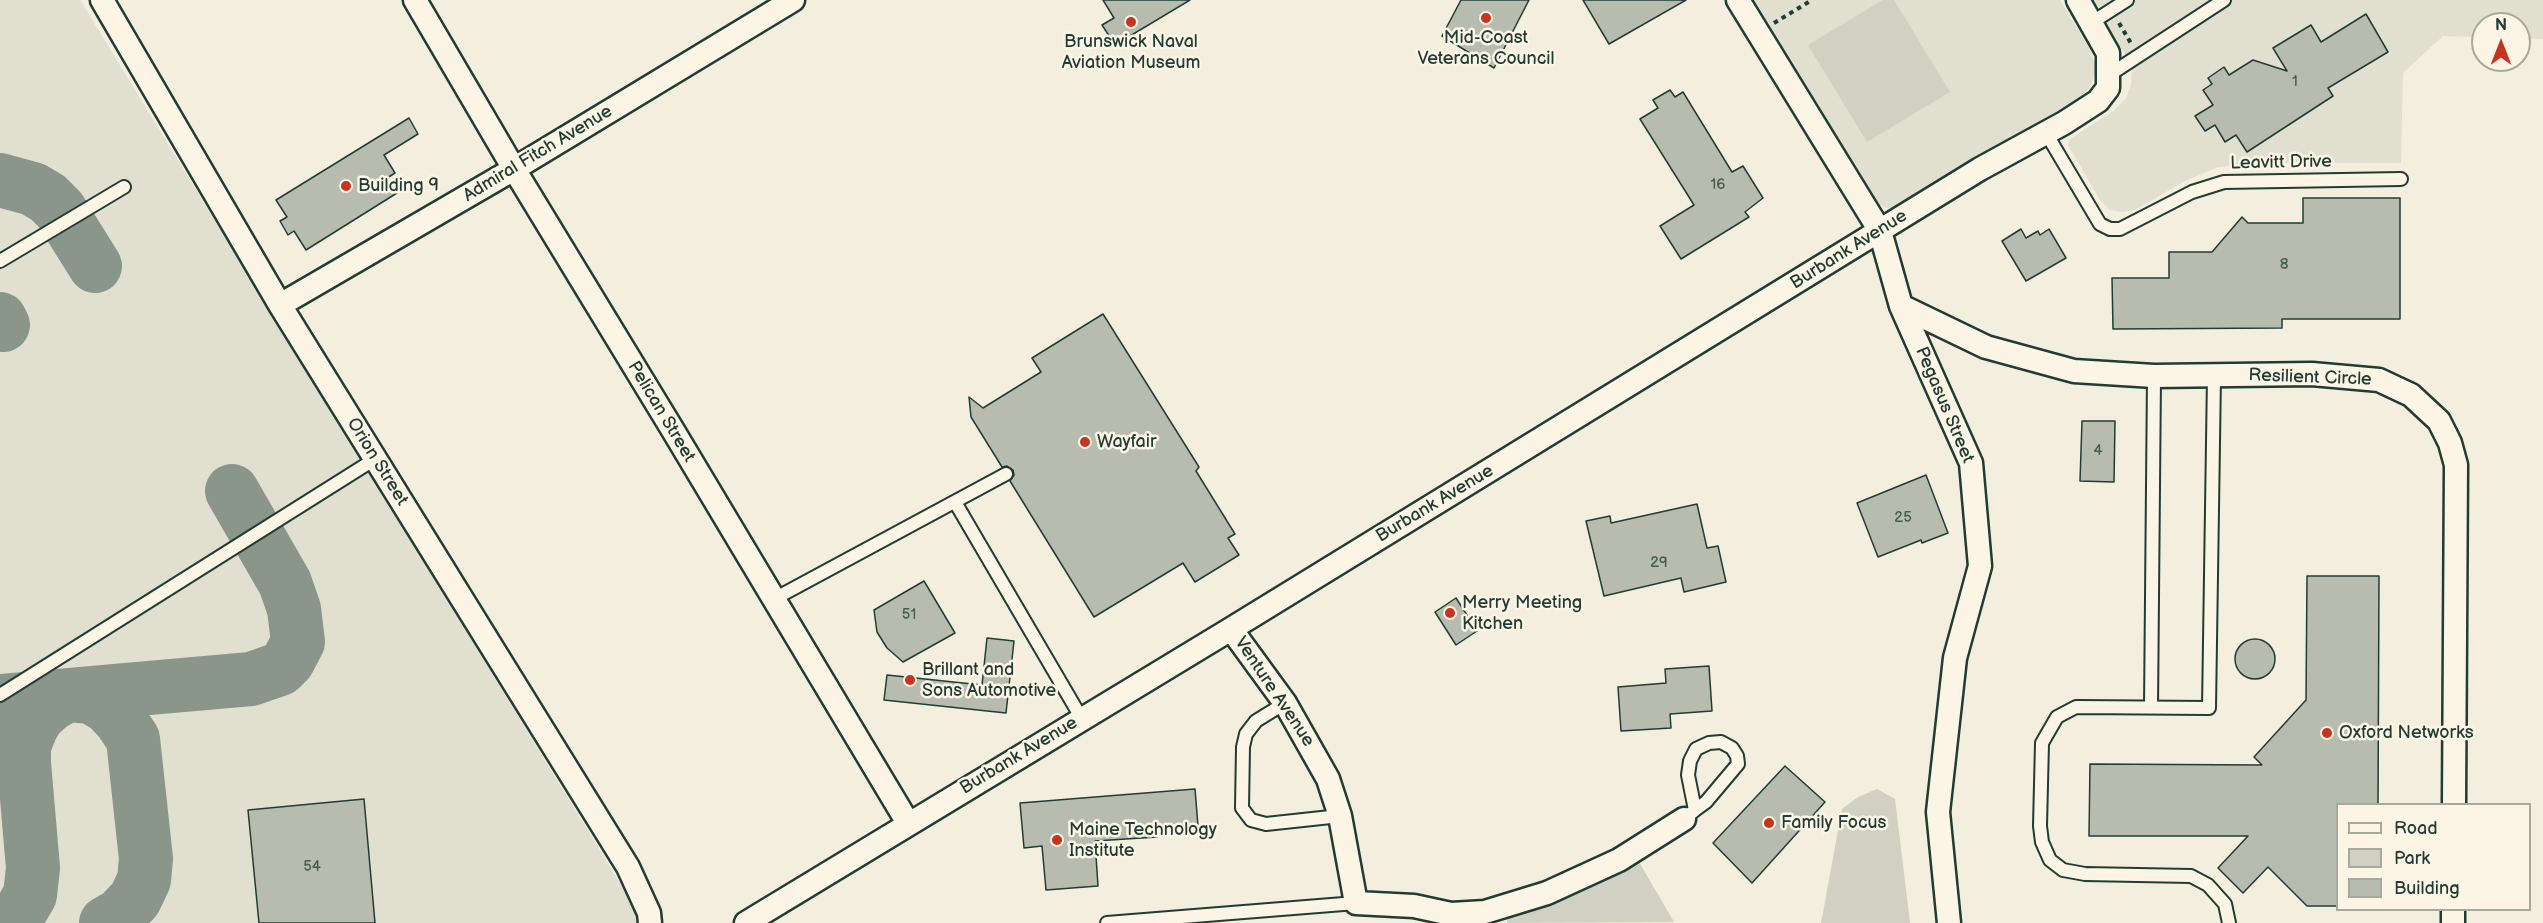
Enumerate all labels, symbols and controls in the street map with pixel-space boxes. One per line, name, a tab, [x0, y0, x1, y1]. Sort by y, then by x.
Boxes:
marker: Mid-Coast Veterans Council	[1479, 11, 1493, 25]
north arrow	[2471, 12, 2531, 72]
marker: Brunswick Naval Aviation Museum	[1124, 15, 1138, 29]
text: N	[2495, 16, 2507, 35]
place label: Mid-Coast Veterans Council	[1417, 27, 1555, 70]
place label: Brunswick Naval Aviation Museum	[1062, 31, 1200, 74]
house number: 1	[2292, 73, 2298, 91]
street label: Admiral Fitch Avenue	[460, 101, 616, 207]
street label: Leavitt Drive	[2230, 151, 2332, 175]
place label: Building 9	[358, 175, 439, 197]
house number: 16	[1711, 176, 1725, 194]
marker: Building 9	[339, 179, 353, 193]
street label: Burbank Avenue	[1787, 205, 1911, 295]
house number: 8	[2280, 256, 2288, 274]
street label: Pegasus Street	[1910, 344, 1978, 466]
street label: Pelican Street	[622, 358, 700, 466]
street label: Resilient Circle	[2248, 365, 2372, 391]
street label: Orion Street	[342, 414, 412, 510]
place label: Wayfair	[1097, 431, 1156, 453]
marker: Wayfair	[1078, 435, 1092, 449]
house number: 4	[2093, 442, 2103, 460]
street label: Burbank Avenue	[1372, 460, 1498, 548]
house number: 25	[1894, 509, 1912, 527]
house number: 29	[1650, 554, 1668, 572]
place label: Merry Meeting Kitchen	[1462, 592, 1582, 634]
house number: 51	[902, 606, 916, 624]
marker: Merry Meeting Kitchen	[1443, 606, 1457, 620]
street label: Venture Avenue	[1229, 633, 1319, 751]
place label: Brillant and Sons Automotive	[922, 659, 1056, 702]
marker: Brillant and Sons Automotive	[903, 673, 917, 687]
street label: Burbank Avenue	[956, 712, 1082, 800]
place label: Oxford Networks	[2339, 722, 2474, 744]
marker: Oxford Networks	[2320, 726, 2334, 740]
legend	[2336, 803, 2531, 911]
place label: Family Focus	[1781, 812, 1886, 834]
marker: Family Focus	[1762, 816, 1776, 830]
text: Road	[2394, 818, 2438, 839]
place label: Maine Technology Institute	[1069, 819, 1217, 862]
marker: Maine Technology Institute	[1050, 833, 1064, 847]
text: Park	[2394, 848, 2430, 869]
house number: 54	[303, 858, 321, 876]
text: Building	[2394, 878, 2460, 899]

